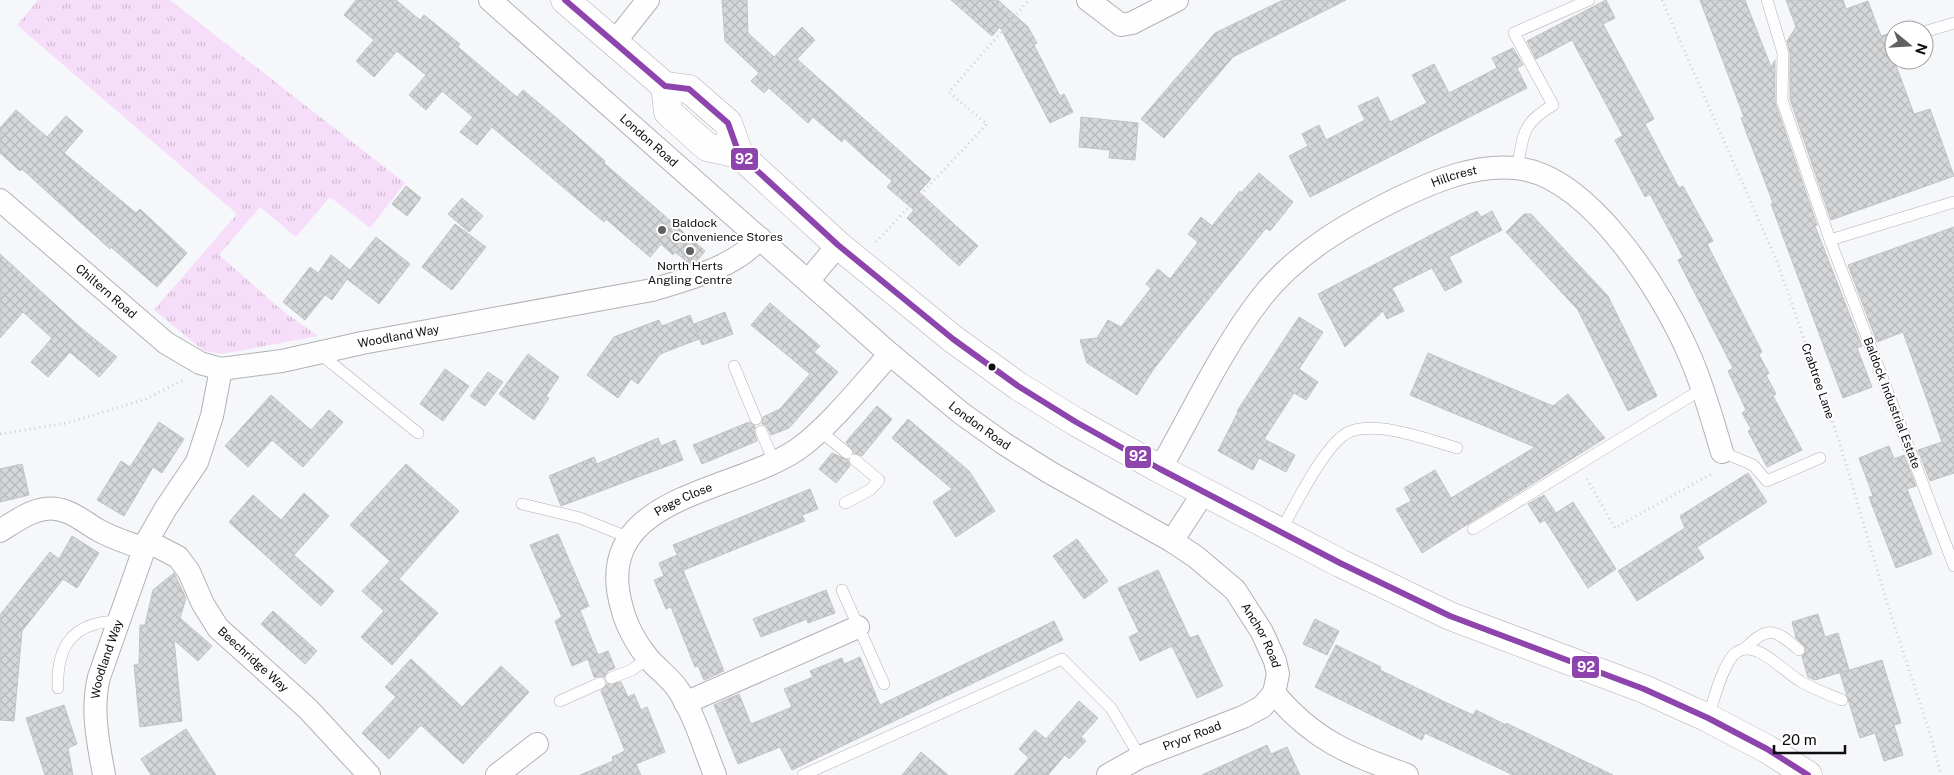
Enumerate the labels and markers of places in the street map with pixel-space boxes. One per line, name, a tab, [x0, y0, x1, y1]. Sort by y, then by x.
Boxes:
place label: Baldock Convenience Stores	[672, 216, 783, 244]
marker: Baldock Convenience Stores	[656, 224, 668, 236]
marker: North Herts Angling Centre	[684, 245, 696, 257]
place label: North Herts Angling Centre	[648, 259, 733, 287]
unlabelled marker	[987, 362, 997, 372]

